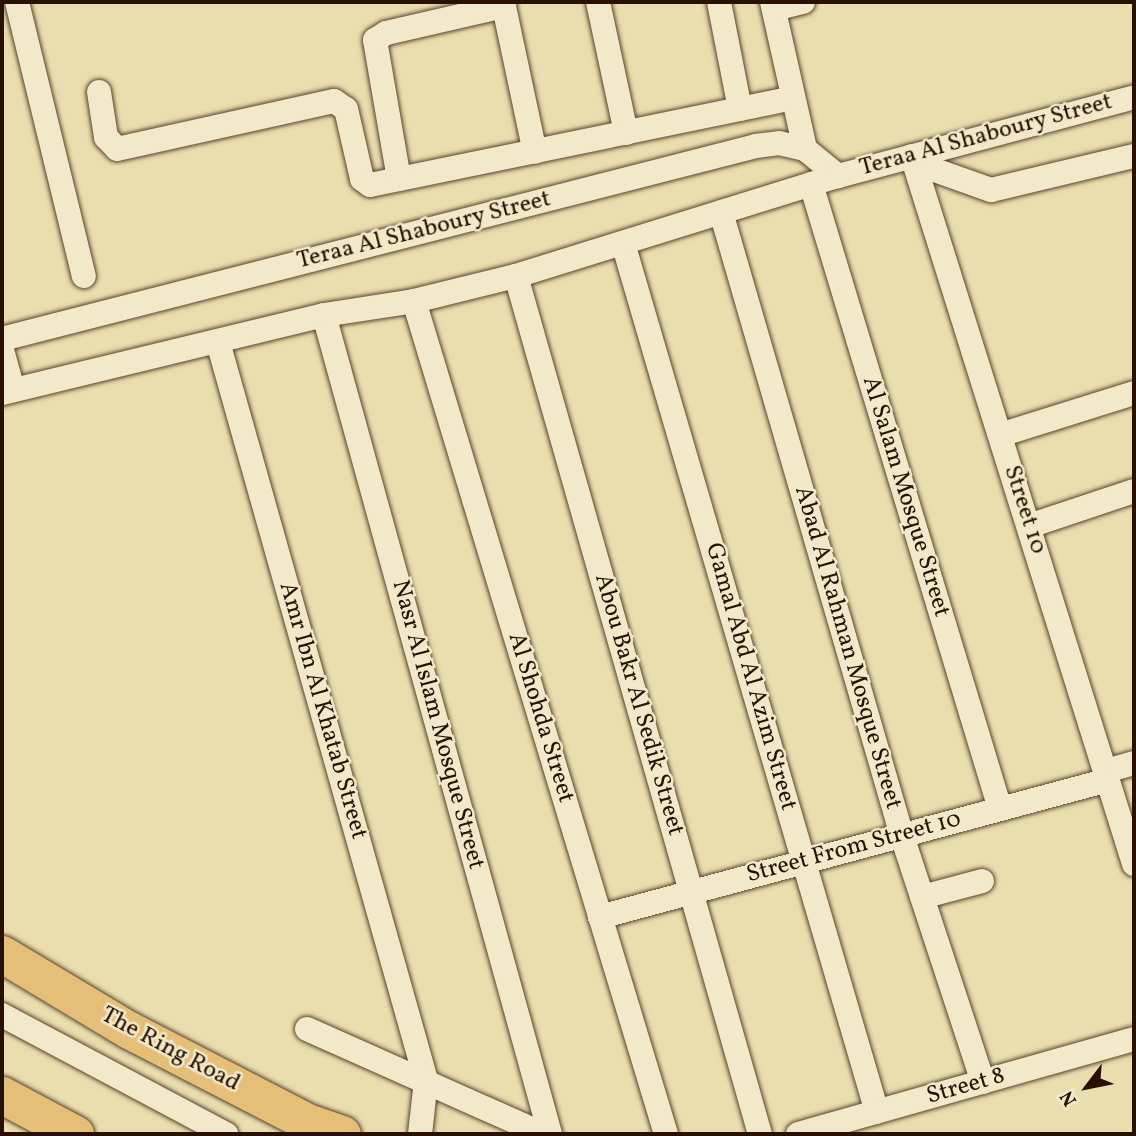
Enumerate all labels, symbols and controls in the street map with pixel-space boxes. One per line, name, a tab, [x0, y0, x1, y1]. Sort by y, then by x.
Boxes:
street label: Teraa Al Shaboury Street	[856, 88, 1116, 184]
street label: Teraa Al Shaboury Street	[294, 185, 554, 277]
street label: Al Salam Mosque Street	[855, 373, 955, 621]
street label: Street 10	[996, 462, 1052, 558]
street label: Abad Al Rahman Mosque Street	[787, 483, 907, 813]
street label: Gamal Abd Al Azim Street	[698, 540, 802, 814]
street label: Abou Bakr Al Sedik Street	[587, 571, 689, 839]
street label: Nasr Al Islam Mosque Street	[384, 577, 490, 873]
street label: Amr Ibn Al Khatab Street	[271, 579, 373, 843]
street label: Al Shohda Street	[500, 629, 580, 807]
street label: Street From Street 10	[744, 806, 964, 890]
street label: The Ring Road	[96, 1001, 244, 1099]
north arrow	[1052, 1052, 1122, 1122]
street label: Street 8	[924, 1062, 1008, 1112]
text: N	[1055, 1085, 1084, 1111]

